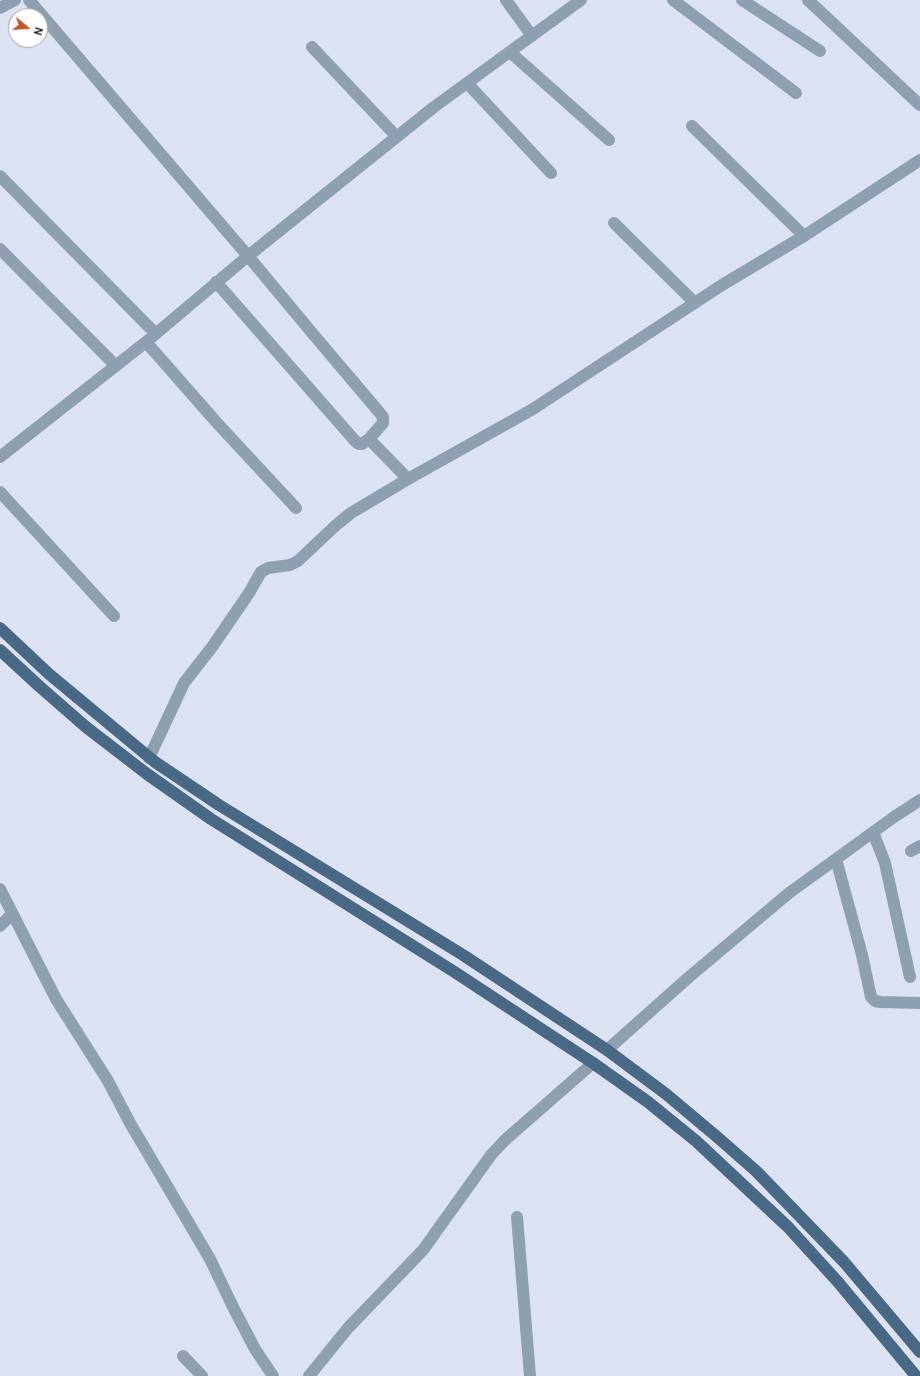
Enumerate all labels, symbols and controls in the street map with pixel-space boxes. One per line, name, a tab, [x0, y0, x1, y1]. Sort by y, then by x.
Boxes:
north arrow	[8, 8, 48, 48]
text: N	[31, 26, 46, 37]

